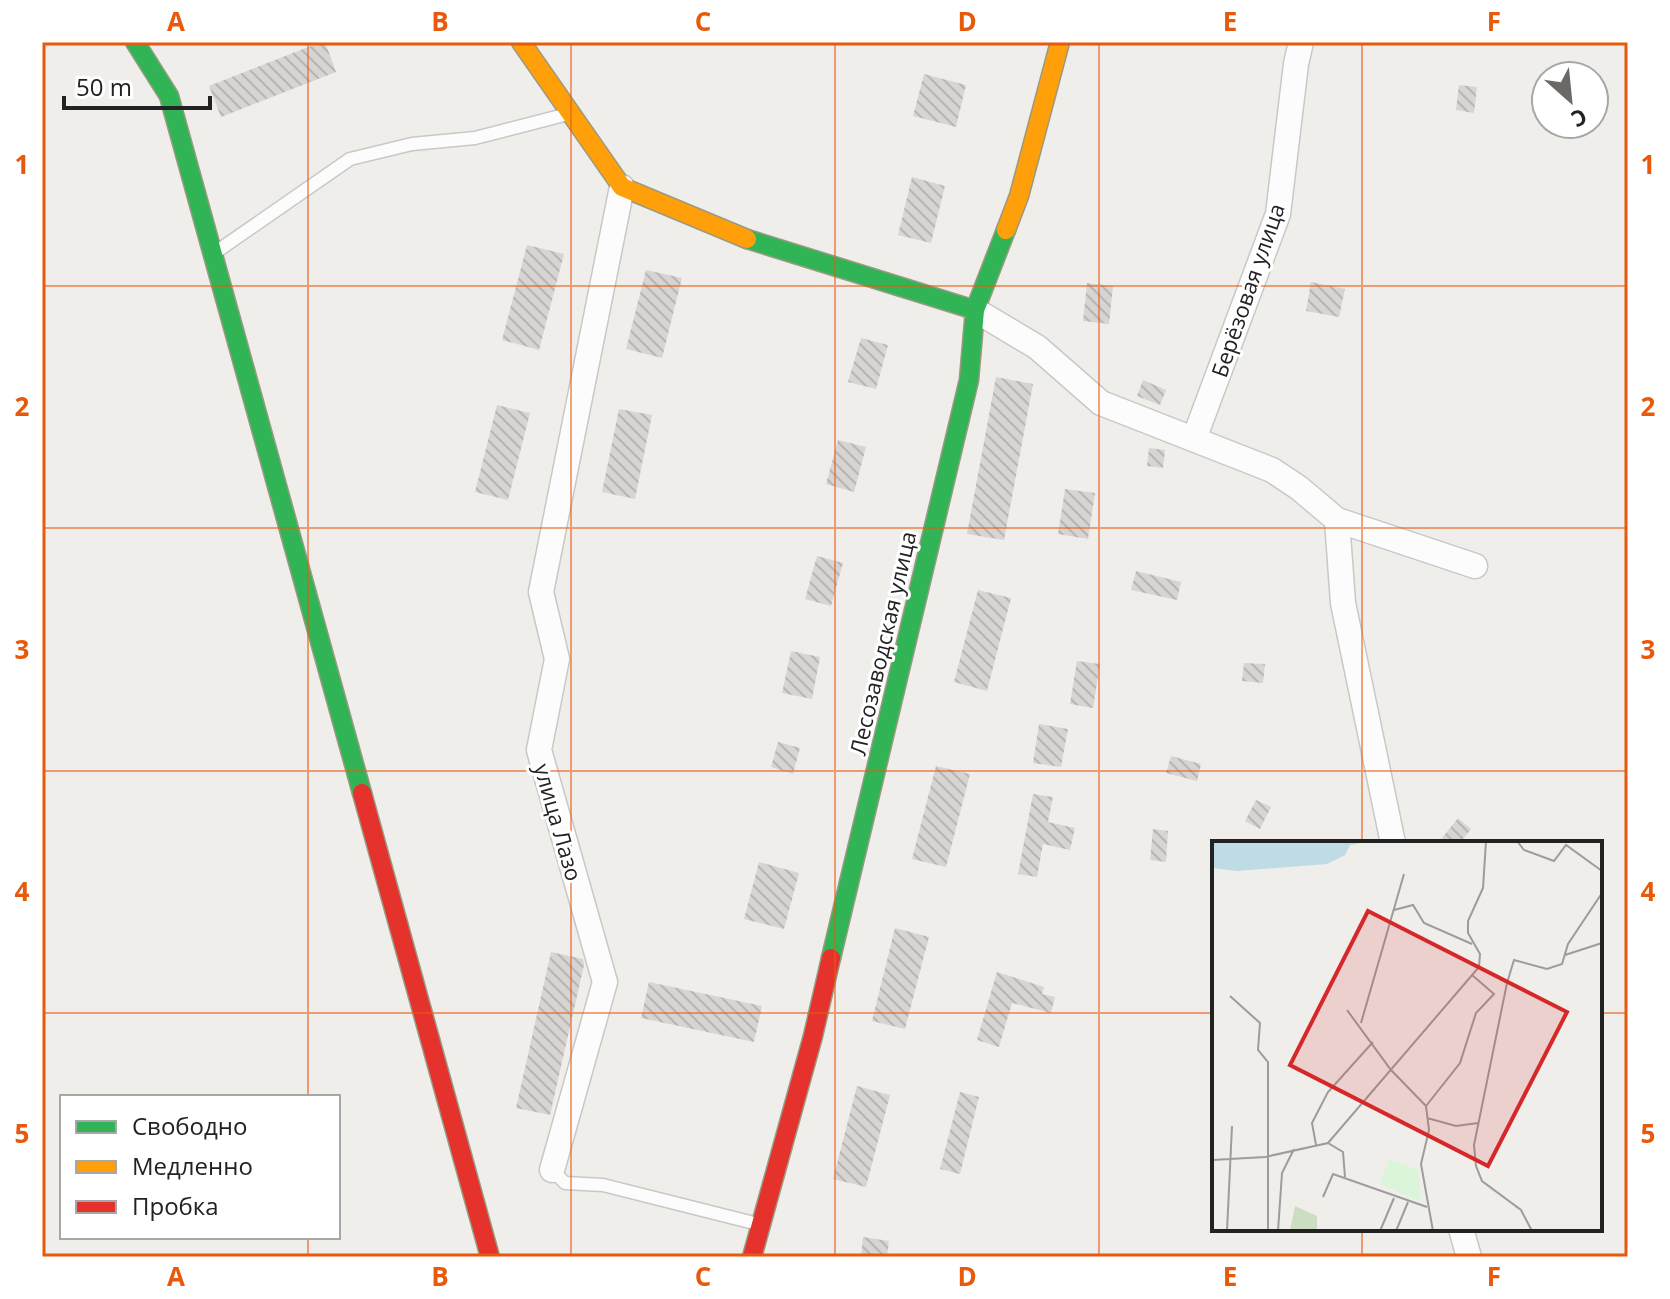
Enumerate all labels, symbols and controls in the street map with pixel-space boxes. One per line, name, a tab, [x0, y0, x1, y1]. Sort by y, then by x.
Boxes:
text: A	[167, 3, 185, 39]
text: B	[431, 3, 449, 39]
text: C	[695, 3, 711, 39]
text: D	[957, 3, 977, 39]
text: E	[1223, 3, 1237, 39]
text: F	[1487, 3, 1501, 39]
scale bar	[64, 60, 210, 110]
north arrow	[1530, 60, 1610, 140]
text: 50 m	[76, 70, 132, 103]
text: С	[1566, 102, 1593, 135]
text: 1	[15, 146, 29, 182]
text: 1	[1641, 146, 1655, 182]
street label: Берёзовая улица	[1203, 199, 1291, 381]
text: 2	[15, 388, 30, 424]
text: 2	[1641, 388, 1656, 424]
street label: Лесозаводская улица	[842, 528, 922, 758]
text: 3	[15, 631, 29, 667]
text: 3	[1641, 631, 1655, 667]
street label: улица Лазо	[528, 760, 590, 884]
inset map	[1212, 841, 1602, 1231]
text: 4	[15, 873, 30, 909]
text: 4	[1641, 873, 1656, 909]
legend	[60, 1095, 340, 1239]
text: Свободно	[132, 1109, 247, 1142]
text: 5	[15, 1115, 29, 1151]
text: 5	[1641, 1115, 1655, 1151]
text: Медленно	[132, 1149, 253, 1182]
text: Пробка	[132, 1189, 219, 1222]
text: A	[167, 1258, 185, 1294]
text: B	[431, 1258, 449, 1294]
text: C	[695, 1258, 711, 1294]
text: D	[957, 1258, 977, 1294]
text: E	[1223, 1258, 1237, 1294]
text: F	[1487, 1258, 1501, 1294]

